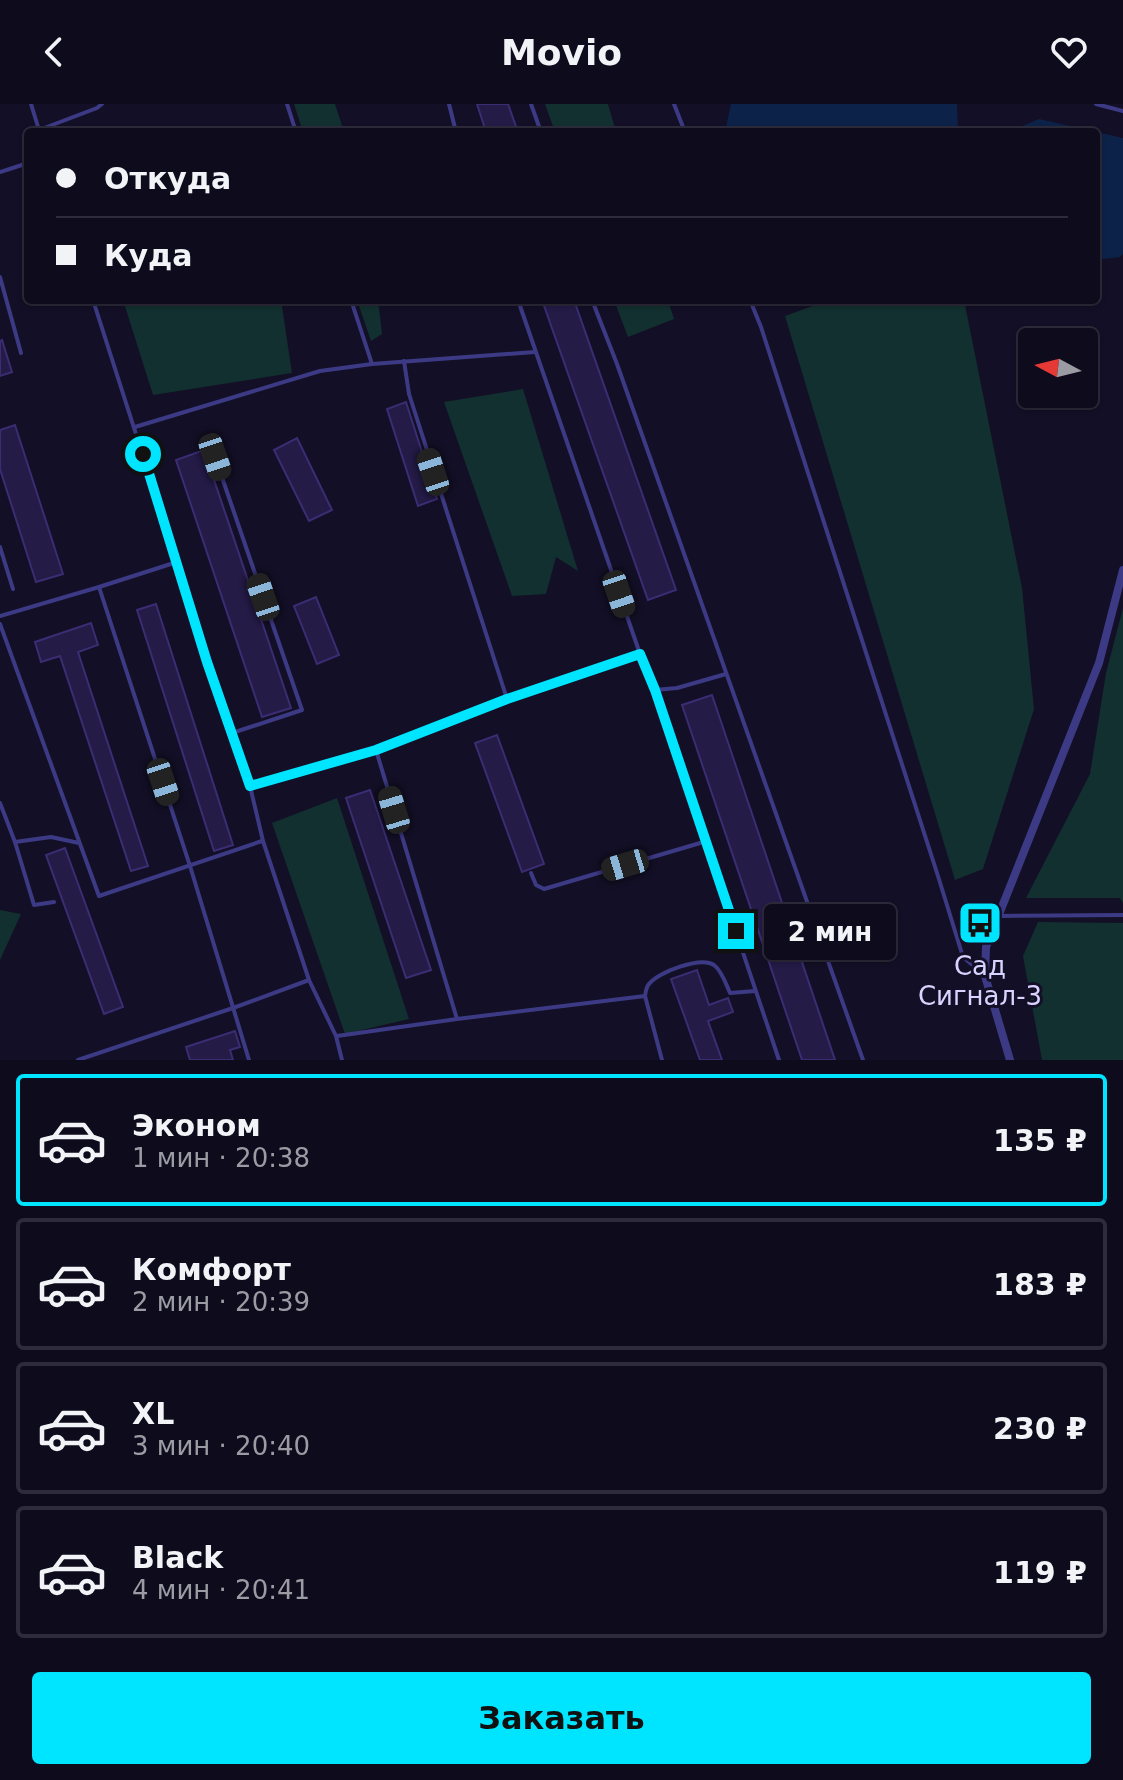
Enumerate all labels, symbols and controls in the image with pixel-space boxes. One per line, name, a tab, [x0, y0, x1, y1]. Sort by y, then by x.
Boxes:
icon: back	[32, 30, 76, 74]
icon: heart	[1047, 30, 1091, 74]
text: Movio	[501, 32, 622, 73]
text: Откуда	[104, 161, 231, 196]
text: Куда	[104, 238, 193, 273]
north arrow	[1018, 328, 1098, 408]
map controls	[1018, 328, 1098, 408]
car	[196, 430, 234, 484]
route start	[125, 436, 161, 472]
car	[414, 445, 452, 499]
car	[600, 567, 638, 621]
car	[244, 570, 282, 624]
car	[144, 755, 182, 809]
car	[376, 784, 412, 836]
car	[599, 847, 651, 883]
bus stop icon: Сад Сигнал-3	[956, 899, 1004, 947]
callout: 2 мин	[764, 903, 896, 959]
route end	[718, 913, 754, 949]
text: 2 мин	[788, 917, 872, 947]
place label: Сад Сигнал-3	[918, 951, 1042, 1011]
icon: car	[36, 1104, 108, 1176]
text: Эконом	[132, 1108, 261, 1143]
text: 135 ₽	[993, 1123, 1087, 1158]
text: 1 мин · 20:38	[132, 1143, 310, 1173]
icon: car	[36, 1248, 108, 1320]
text: Комфорт	[132, 1252, 291, 1287]
text: 183 ₽	[993, 1267, 1087, 1302]
text: 2 мин · 20:39	[132, 1287, 310, 1317]
icon: car	[36, 1392, 108, 1464]
text: XL	[132, 1396, 174, 1431]
text: 230 ₽	[993, 1411, 1087, 1446]
text: 3 мин · 20:40	[132, 1431, 310, 1461]
icon: car	[36, 1536, 108, 1608]
text: Black	[132, 1540, 223, 1575]
text: 119 ₽	[993, 1555, 1087, 1590]
text: 4 мин · 20:41	[132, 1575, 310, 1605]
button: Заказать	[32, 1672, 1091, 1764]

